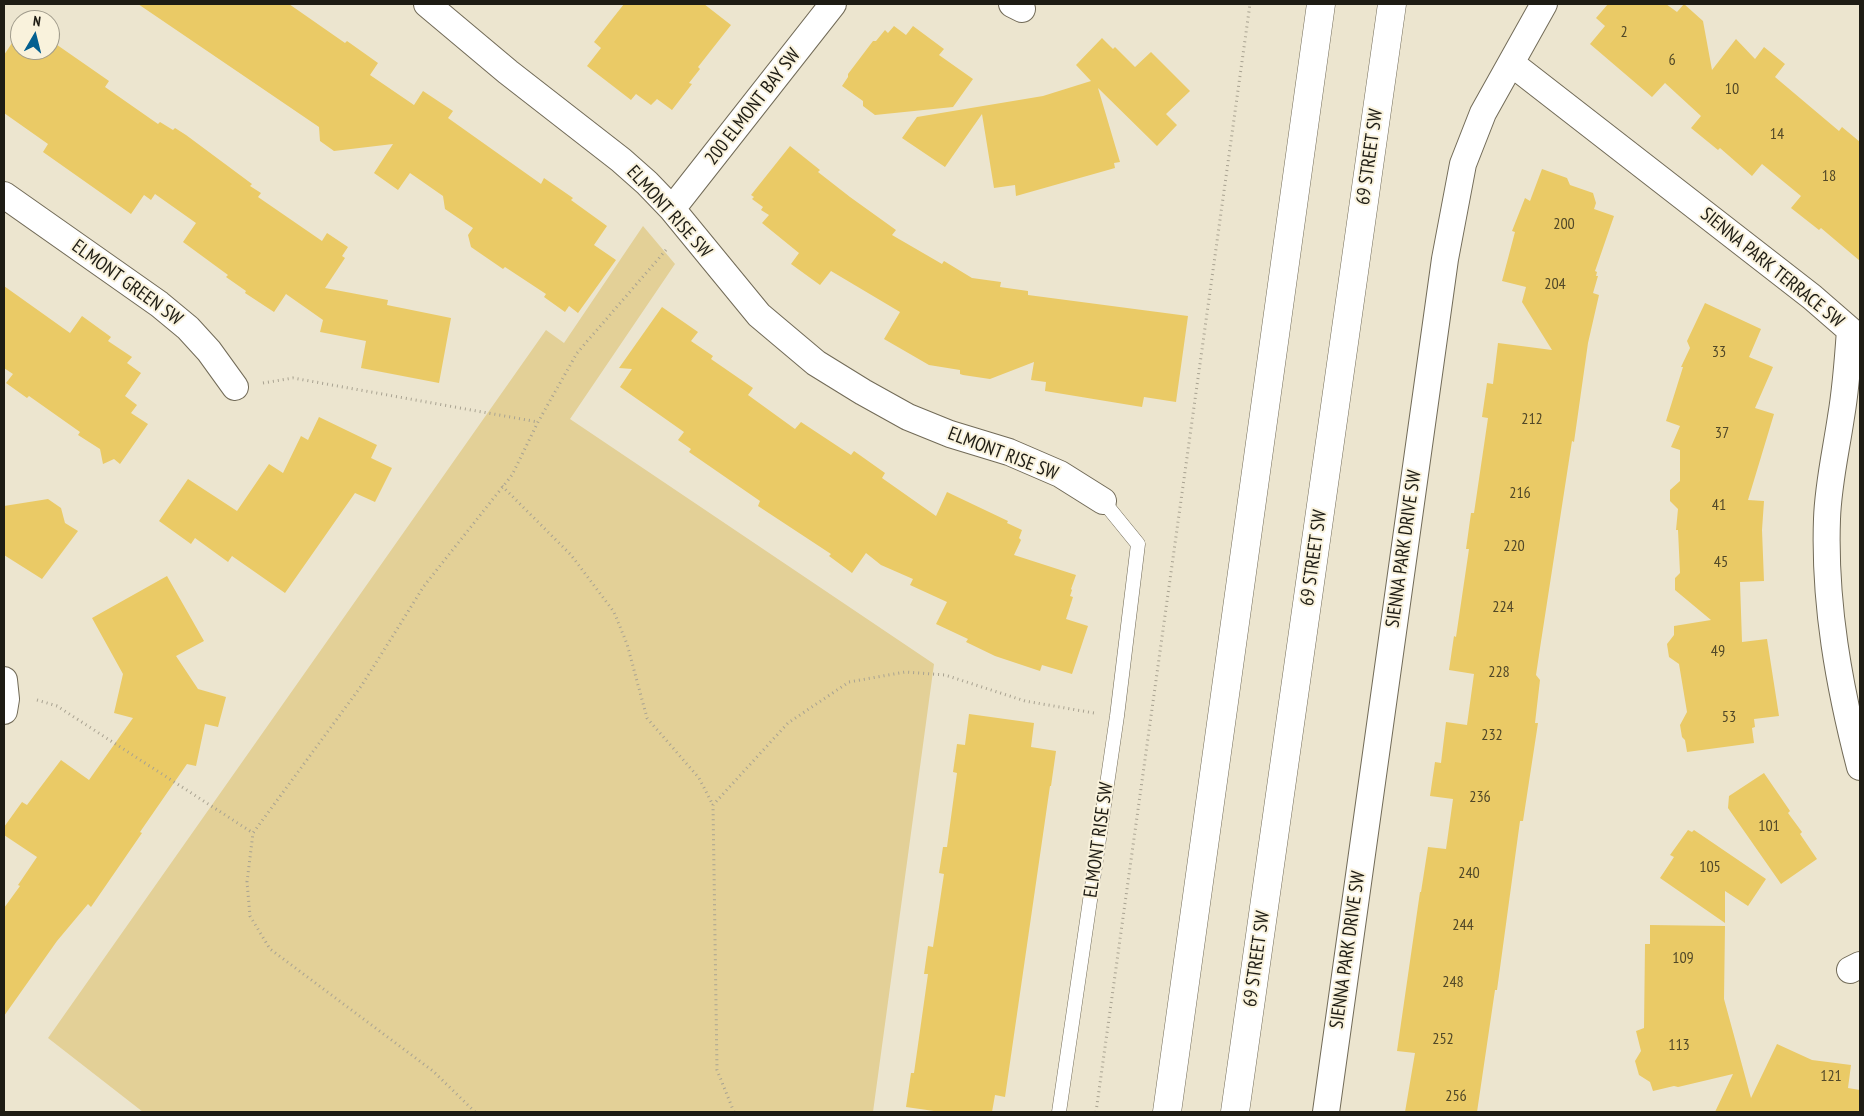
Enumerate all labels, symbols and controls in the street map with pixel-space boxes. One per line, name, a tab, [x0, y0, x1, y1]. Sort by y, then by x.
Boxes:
north arrow	[10, 10, 60, 60]
text: N	[32, 12, 42, 31]
house number: 2	[1620, 22, 1628, 42]
street label: 200 ELMONT BAY SW	[700, 44, 806, 170]
house number: 6	[1668, 50, 1676, 70]
house number: 10	[1725, 79, 1739, 99]
street label: 69 STREET SW	[1352, 108, 1388, 206]
house number: 14	[1770, 124, 1784, 144]
street label: ELMONT RISE SW	[622, 161, 716, 263]
house number: 18	[1822, 166, 1836, 186]
street label: SIENNA PARK TERRACE SW	[1696, 203, 1848, 333]
house number: 200	[1553, 214, 1575, 234]
street label: ELMONT GREEN SW	[67, 235, 187, 331]
house number: 204	[1544, 274, 1566, 294]
house number: 33	[1712, 342, 1726, 362]
house number: 212	[1521, 409, 1543, 429]
street label: ELMONT RISE SW	[945, 423, 1061, 485]
house number: 37	[1715, 423, 1729, 443]
street label: SIENNA PARK DRIVE SW	[1382, 469, 1426, 629]
house number: 216	[1509, 483, 1531, 503]
house number: 41	[1712, 495, 1726, 515]
street label: 69 STREET SW	[1296, 509, 1332, 607]
house number: 220	[1503, 536, 1525, 556]
house number: 45	[1714, 552, 1728, 572]
house number: 224	[1492, 597, 1514, 617]
house number: 49	[1711, 641, 1725, 661]
house number: 228	[1488, 662, 1510, 682]
house number: 53	[1722, 707, 1736, 727]
house number: 232	[1481, 725, 1503, 745]
street label: ELMONT RISE SW	[1080, 781, 1118, 899]
house number: 236	[1469, 787, 1491, 807]
house number: 101	[1758, 816, 1780, 836]
house number: 105	[1699, 857, 1721, 877]
house number: 240	[1458, 863, 1480, 883]
street label: SIENNA PARK DRIVE SW	[1326, 870, 1370, 1030]
street label: 69 STREET SW	[1239, 910, 1275, 1008]
house number: 244	[1452, 915, 1474, 935]
house number: 109	[1672, 948, 1694, 968]
house number: 248	[1442, 972, 1464, 992]
house number: 252	[1432, 1029, 1454, 1049]
house number: 113	[1668, 1035, 1690, 1055]
house number: 121	[1820, 1066, 1842, 1086]
house number: 256	[1445, 1086, 1467, 1106]

